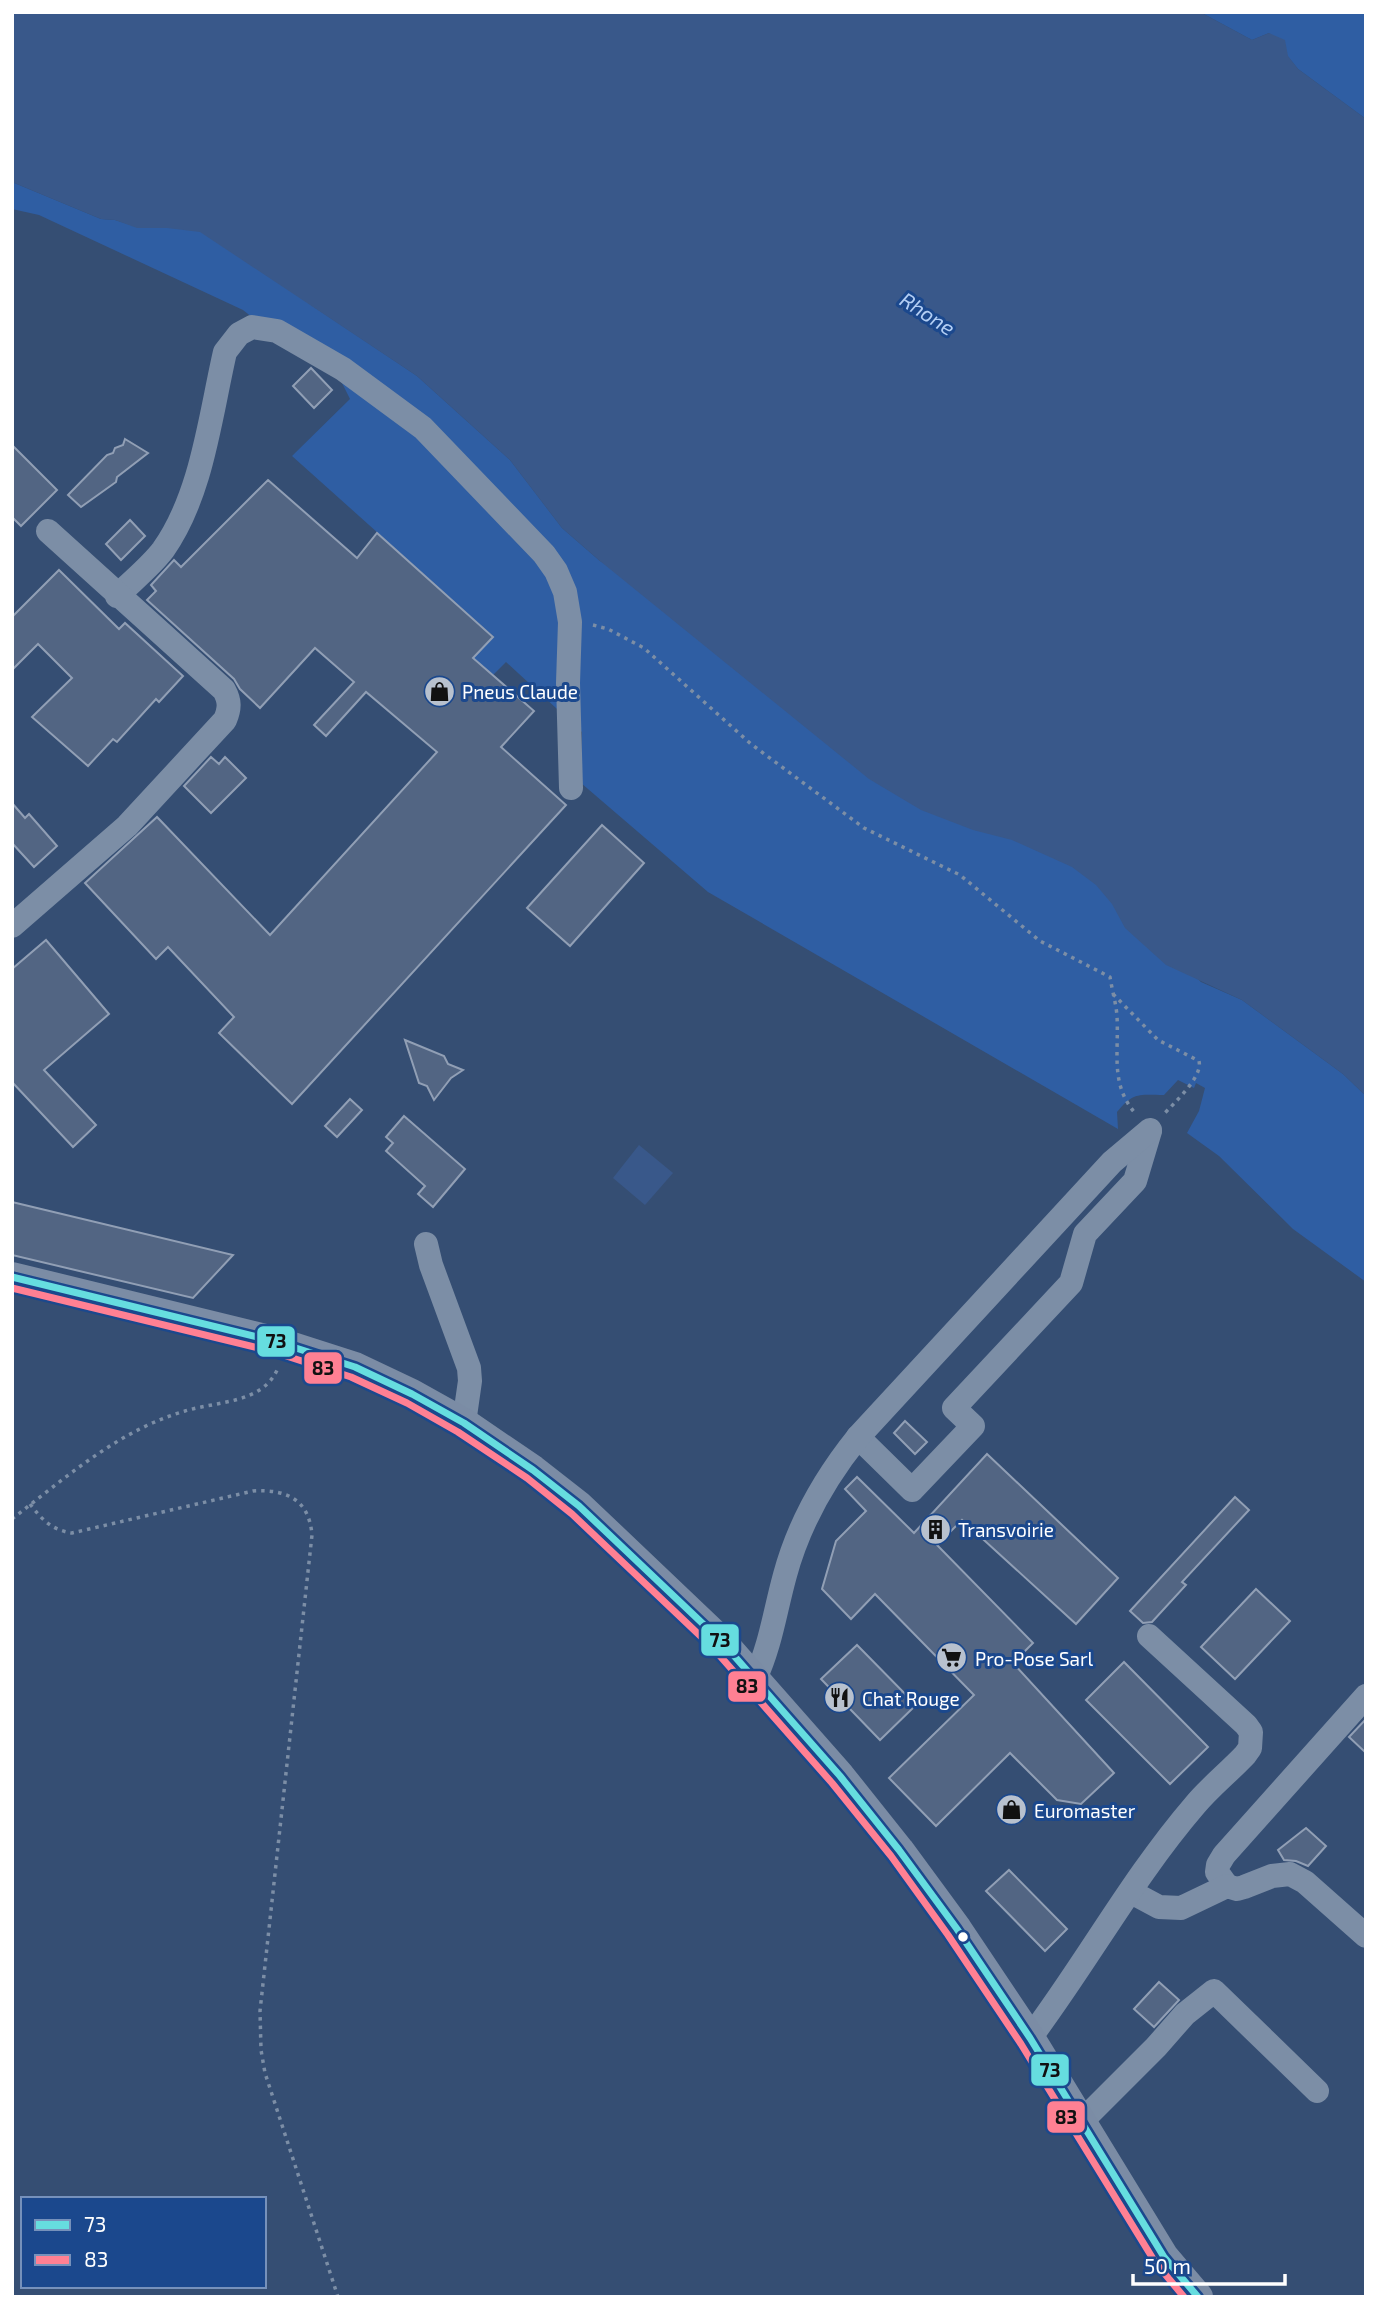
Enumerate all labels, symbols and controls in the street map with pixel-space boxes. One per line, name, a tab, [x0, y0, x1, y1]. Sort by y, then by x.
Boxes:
water label: Rhone	[896, 286, 960, 340]
shop icon: Pneus Claude	[422, 674, 456, 708]
place label: Pneus Claude	[462, 680, 578, 703]
line badge: 73	[256, 1325, 296, 1358]
text: 73	[266, 1329, 286, 1352]
line badge: 83	[303, 1351, 343, 1385]
text: 83	[312, 1356, 334, 1379]
building icon: Transvoirie	[918, 1512, 952, 1546]
place label: Transvoirie	[958, 1518, 1054, 1541]
line badge: 73	[700, 1623, 740, 1657]
text: 73	[710, 1628, 730, 1651]
supermarket icon: Pro-Pose Sarl	[935, 1641, 969, 1675]
place label: Pro-Pose Sarl	[975, 1647, 1094, 1670]
line badge: 83	[727, 1670, 767, 1703]
text: 83	[736, 1674, 758, 1697]
restaurant icon: Chat Rouge	[822, 1681, 856, 1715]
place label: Chat Rouge	[862, 1687, 960, 1710]
shop icon: Euromaster	[994, 1793, 1028, 1827]
place label: Euromaster	[1034, 1799, 1136, 1822]
unlabelled marker	[956, 1930, 970, 1944]
line badge: 73	[1030, 2053, 1070, 2087]
text: 73	[1040, 2058, 1060, 2081]
line badge: 83	[1046, 2100, 1086, 2134]
text: 83	[1055, 2105, 1077, 2128]
legend	[21, 2197, 266, 2288]
text: 73	[84, 2211, 106, 2236]
scale bar	[1133, 2242, 1285, 2286]
text: 83	[84, 2246, 108, 2271]
text: 50 m	[1144, 2253, 1191, 2278]

